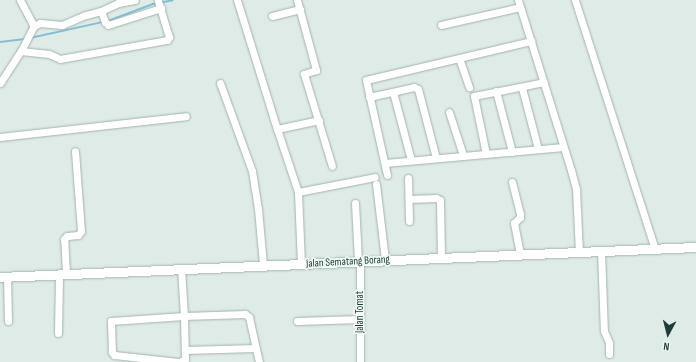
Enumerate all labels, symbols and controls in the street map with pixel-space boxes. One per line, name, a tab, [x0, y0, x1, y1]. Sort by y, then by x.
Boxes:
street label: Jalan Sematang Borang	[306, 253, 390, 271]
street label: Jalan Tomat	[353, 291, 367, 333]
north arrow	[648, 314, 688, 354]
text: N	[663, 340, 670, 353]

